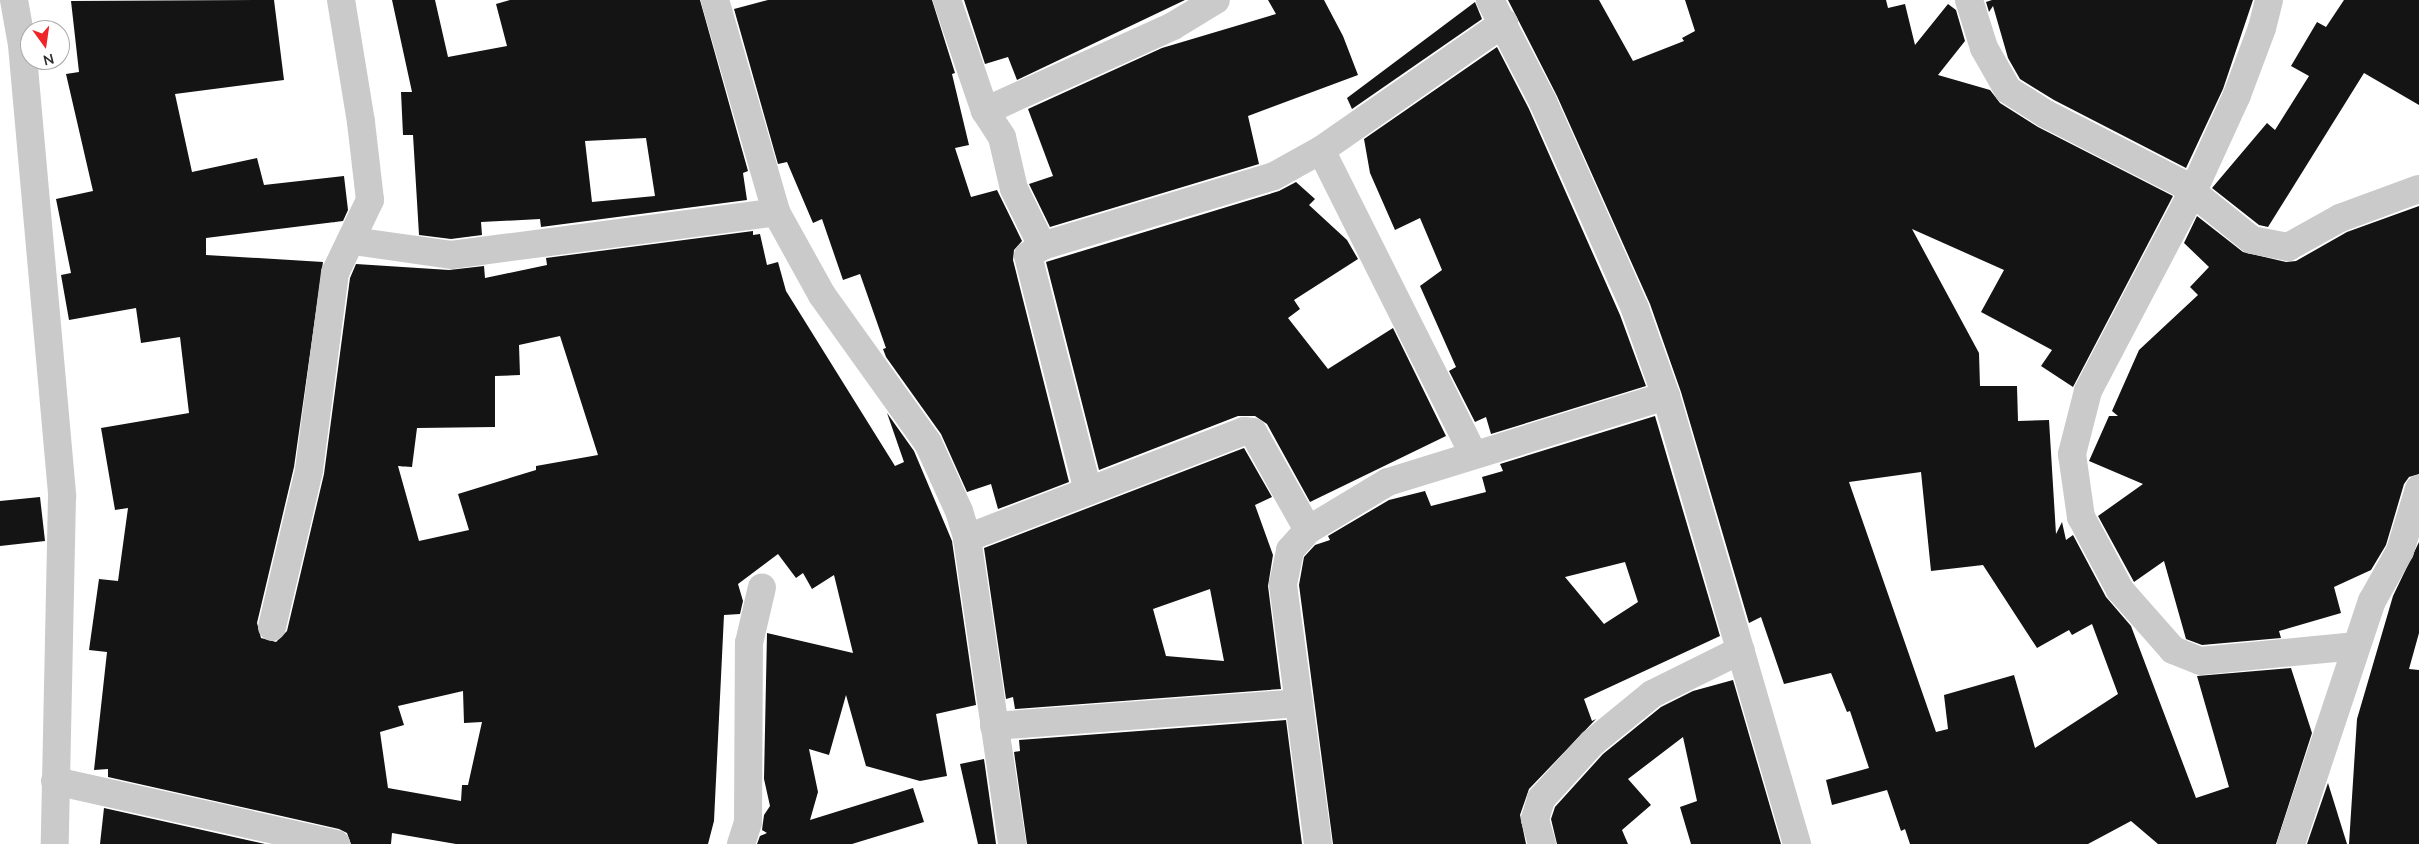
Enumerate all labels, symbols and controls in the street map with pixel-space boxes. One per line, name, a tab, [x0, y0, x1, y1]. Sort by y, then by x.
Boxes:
north arrow	[20, 20, 70, 70]
text: N	[41, 49, 56, 70]

